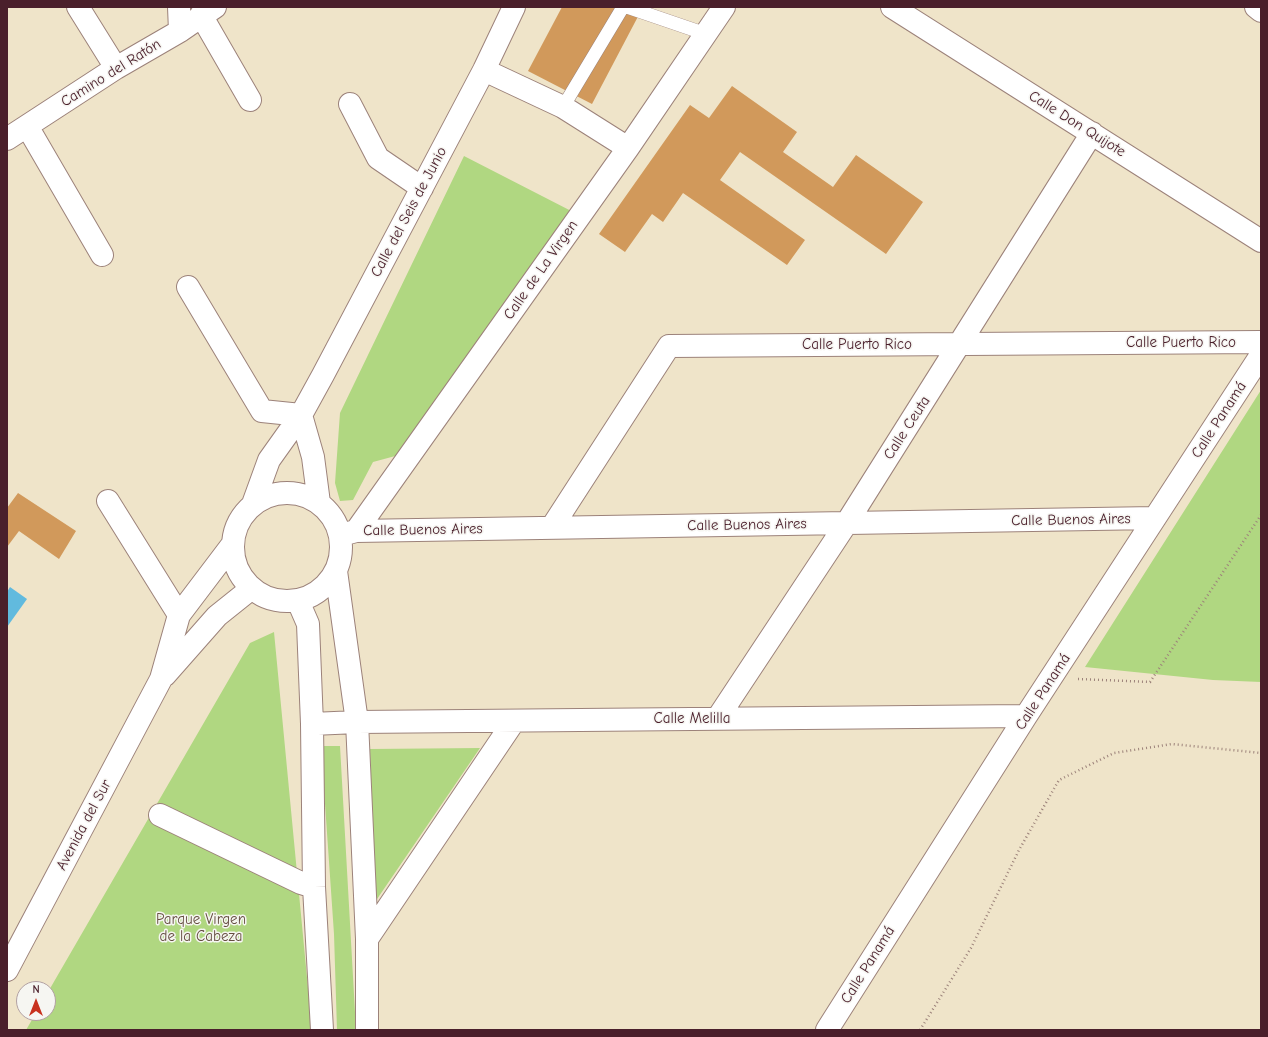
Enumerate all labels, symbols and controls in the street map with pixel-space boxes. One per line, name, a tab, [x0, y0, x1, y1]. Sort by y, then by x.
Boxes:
street label: Camino del Ratón	[58, 35, 164, 111]
street label: Calle Don Quijote	[1025, 87, 1129, 161]
street label: Calle del Seis de Junio	[367, 144, 451, 280]
street label: Calle de La Virgen	[500, 217, 582, 323]
street label: Calle Puerto Rico	[1126, 334, 1236, 352]
street label: Calle Puerto Rico	[802, 336, 912, 354]
street label: Calle Panamá	[1188, 378, 1250, 462]
street label: Calle Ceuta	[880, 393, 934, 463]
street label: Calle Buenos Aires	[1011, 510, 1131, 530]
street label: Calle Buenos Aires	[687, 515, 807, 535]
street label: Calle Buenos Aires	[363, 520, 483, 540]
street label: Calle Panamá	[1012, 650, 1074, 734]
street label: Calle Melilla	[653, 710, 731, 728]
street label: Avenida del Sur	[53, 777, 115, 873]
park label: Parque Virgen de la Cabeza	[156, 911, 246, 946]
street label: Calle Panamá	[837, 923, 899, 1007]
north arrow	[16, 981, 56, 1021]
text: N	[32, 983, 40, 996]

